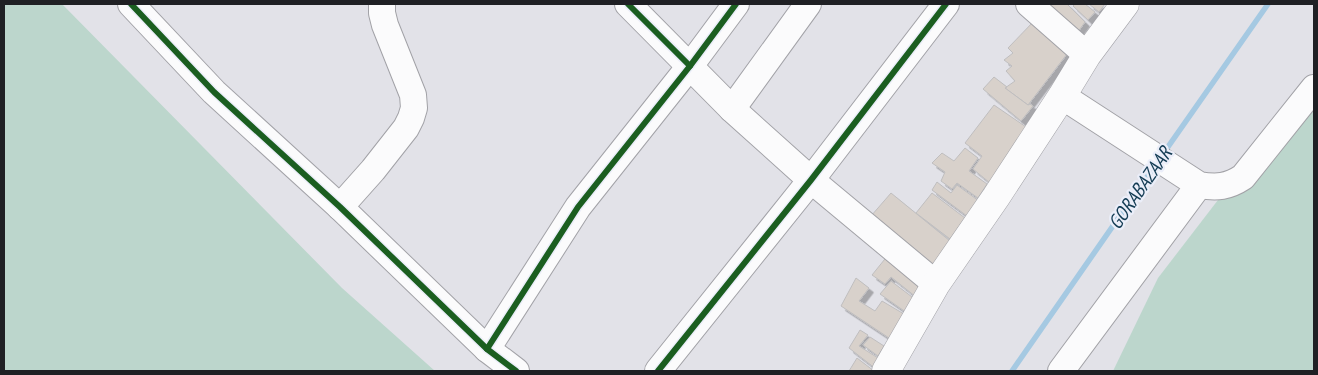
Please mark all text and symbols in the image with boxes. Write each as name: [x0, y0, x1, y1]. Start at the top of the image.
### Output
water label: GORABAZAAR: [1102, 140, 1179, 234]

